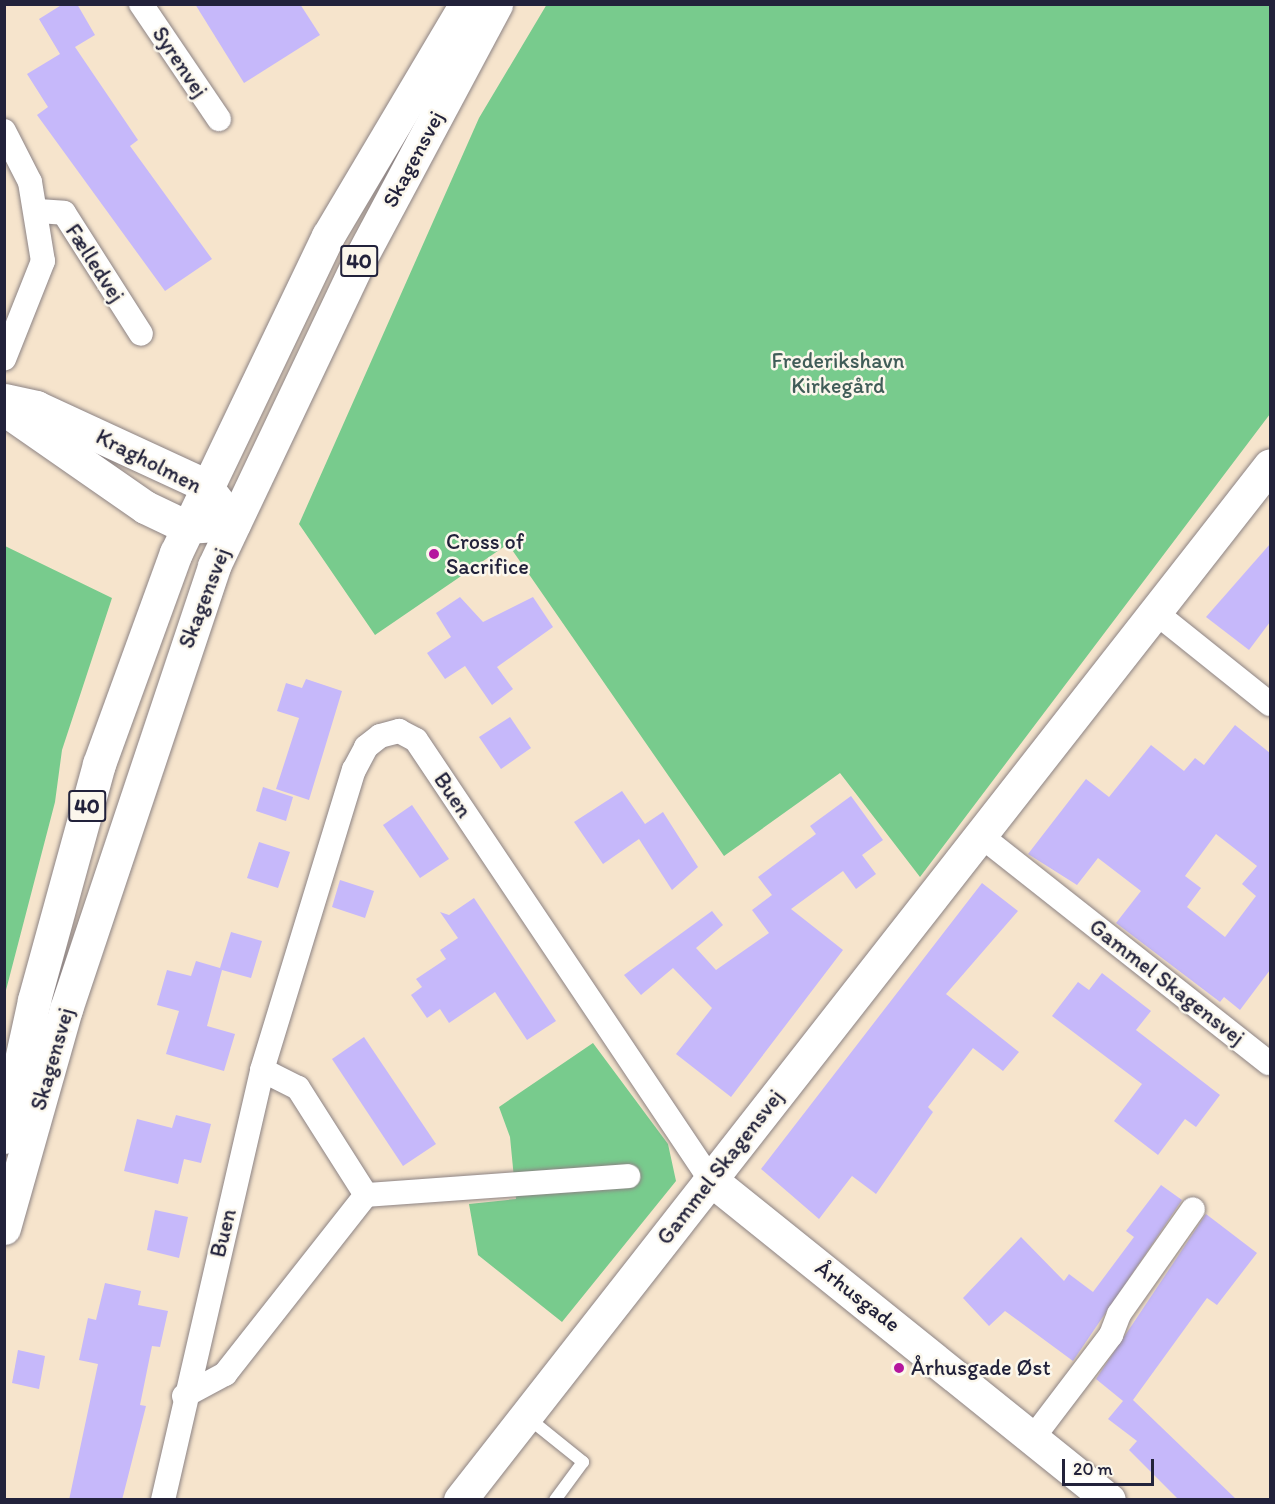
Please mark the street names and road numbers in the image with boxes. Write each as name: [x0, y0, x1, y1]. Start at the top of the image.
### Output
street label: Syrenvej: [147, 22, 213, 102]
street label: Skagensvej: [377, 106, 449, 212]
street label: Fælledvej: [60, 219, 130, 307]
road number: 40: [340, 243, 378, 279]
street label: Kragholmen: [92, 423, 206, 499]
street label: Skagensvej: [173, 544, 235, 652]
street label: Buen: [428, 767, 478, 823]
road number: 40: [68, 788, 106, 824]
street label: Gammel Skagensvej: [1084, 913, 1250, 1051]
street label: Skagensvej: [25, 1005, 79, 1113]
street label: Gammel Skagensvej: [651, 1084, 789, 1250]
street label: Buen: [204, 1206, 242, 1260]
street label: Århusgade: [810, 1255, 906, 1337]

